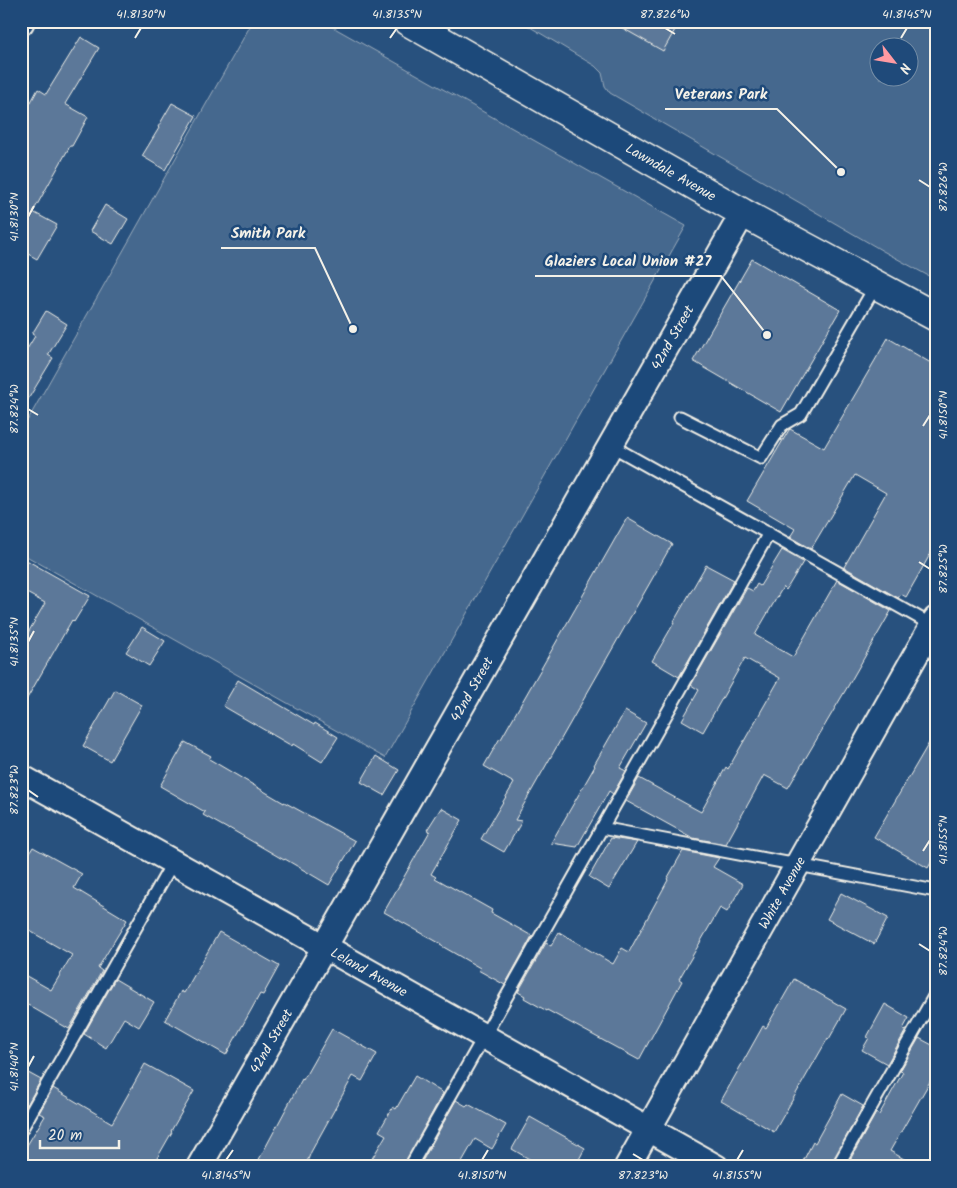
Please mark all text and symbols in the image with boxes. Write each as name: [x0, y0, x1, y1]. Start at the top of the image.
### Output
text: 41.8130°N: [116, 5, 166, 24]
text: 41.8135°N: [372, 5, 422, 24]
text: 87.826°W: [640, 5, 690, 24]
text: 41.8145°N: [882, 5, 932, 24]
north arrow: [870, 38, 920, 88]
text: N: [892, 59, 916, 78]
callout: Veterans Park: [665, 79, 777, 109]
text: Veterans Park: [675, 83, 768, 107]
street label: Lawndale Avenue: [621, 138, 721, 208]
text: 87.826°W: [934, 162, 953, 212]
text: 41.8130°N: [5, 192, 24, 242]
callout: Smith Park: [221, 218, 315, 248]
text: Smith Park: [231, 222, 306, 246]
callout: Glaziers Local Union #27: [535, 246, 721, 276]
text: Glaziers Local Union #27: [545, 250, 712, 274]
street label: 42nd Street: [646, 301, 700, 374]
text: 87.824°W: [5, 384, 24, 434]
text: 41.8150°N: [934, 391, 953, 439]
text: 87.825°W: [934, 544, 953, 594]
text: 41.8135°N: [5, 617, 24, 667]
street label: 42nd Street: [445, 653, 500, 726]
text: 87.823°W: [5, 765, 24, 815]
text: 41.8155°N: [934, 815, 953, 865]
street label: White Avenue: [753, 852, 812, 934]
text: 87.824°W: [934, 926, 953, 976]
street label: Leland Avenue: [326, 942, 412, 1004]
street label: 42nd Street: [244, 1005, 299, 1078]
text: 41.8140°N: [5, 1042, 24, 1092]
scale bar: [40, 1118, 119, 1150]
text: 20 m: [48, 1124, 82, 1148]
text: 41.8145°N: [201, 1166, 251, 1185]
text: 41.8150°N: [458, 1166, 506, 1185]
text: 87.823°W: [618, 1166, 668, 1185]
text: 41.8155°N: [712, 1166, 762, 1185]

